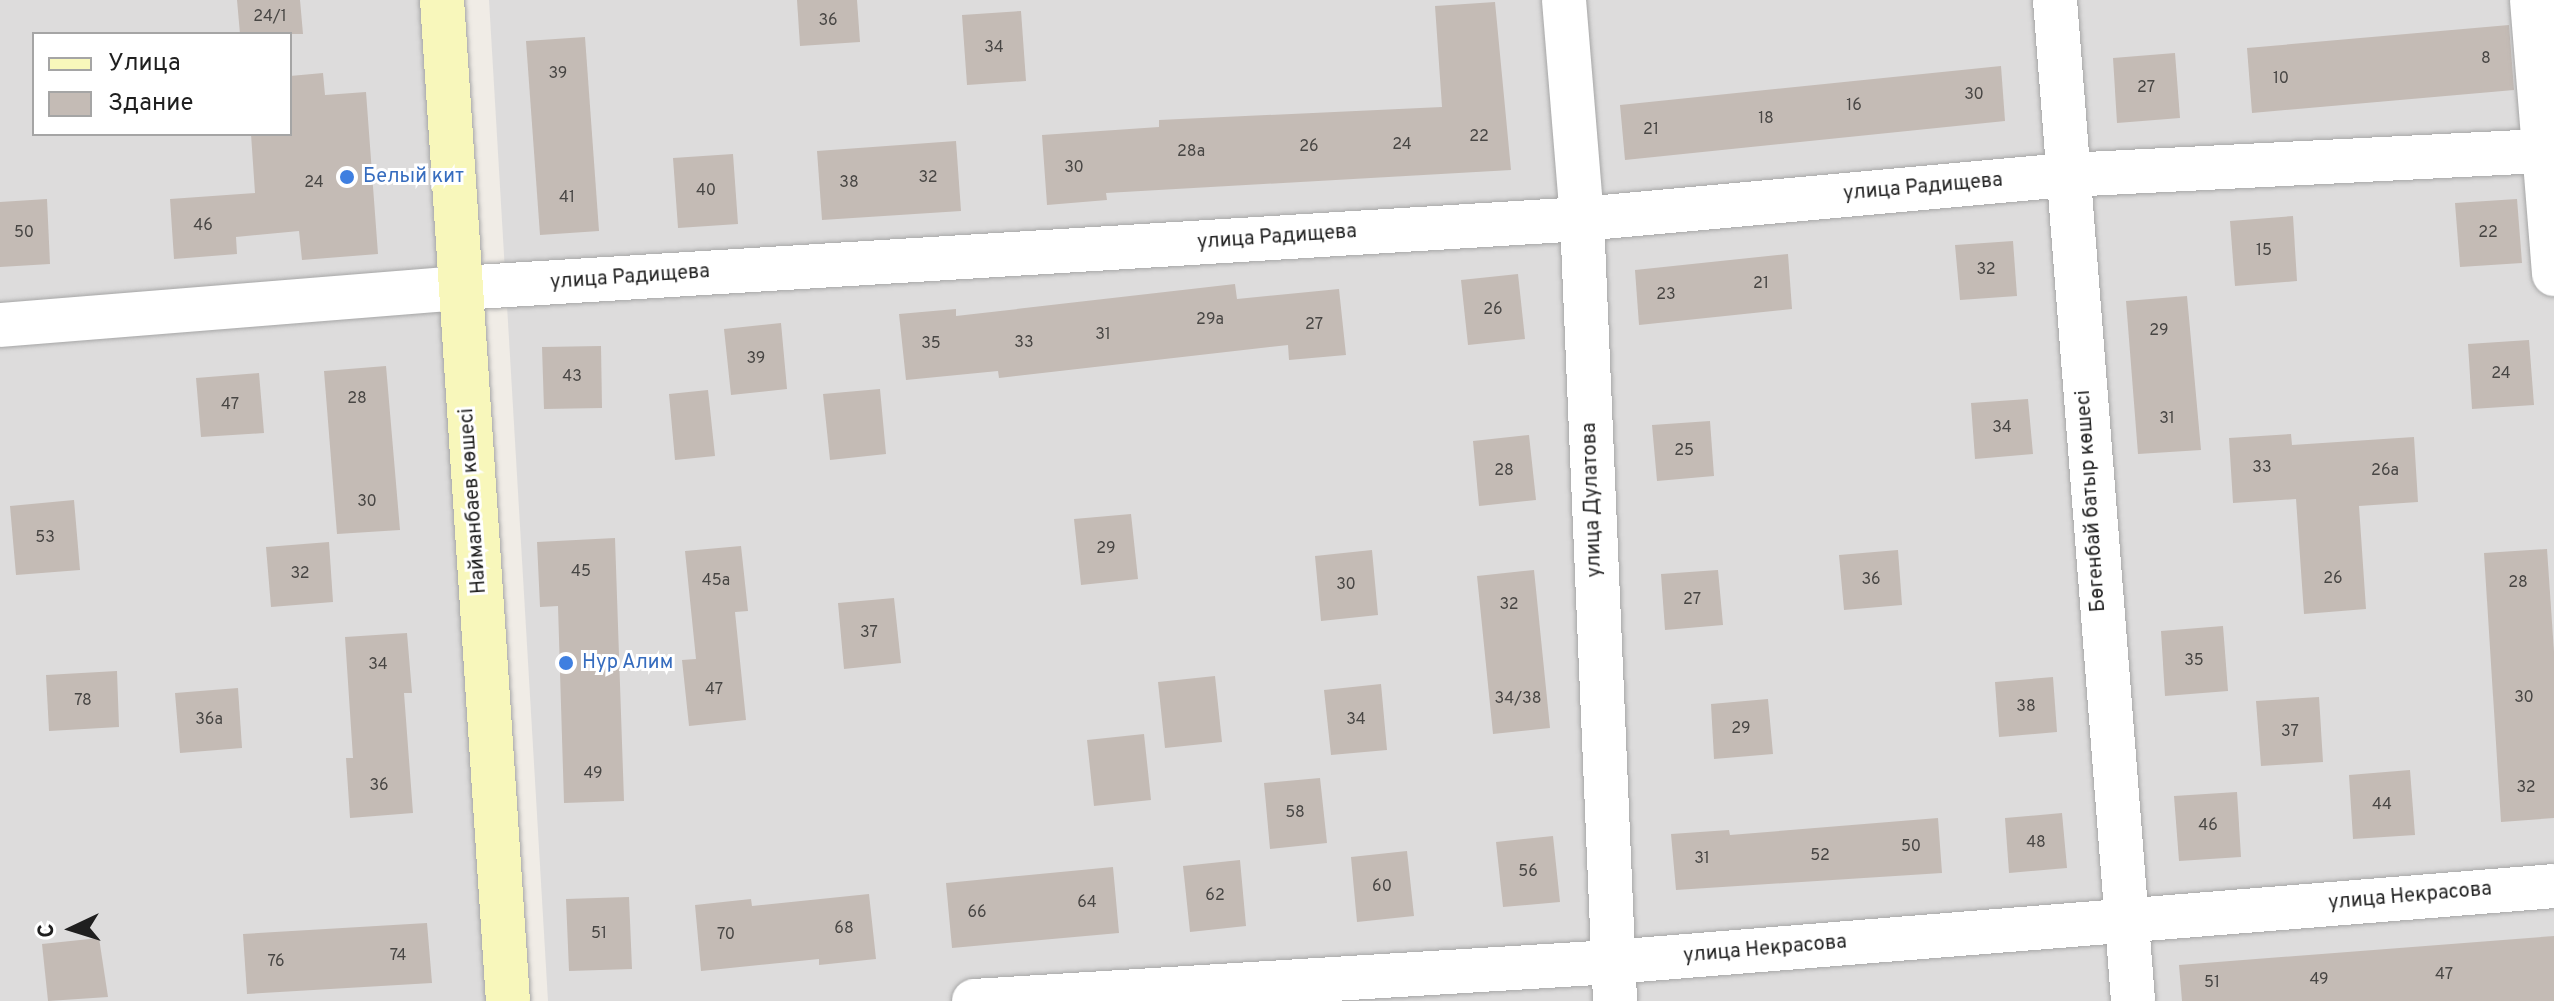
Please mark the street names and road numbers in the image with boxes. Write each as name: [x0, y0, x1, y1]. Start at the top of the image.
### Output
street label: улица Радищева: [1842, 169, 2004, 207]
street label: улица Радищева: [1196, 220, 1358, 256]
street label: улица Радищева: [549, 260, 711, 296]
street label: Бөгенбай батыр көшесі: [2072, 389, 2112, 613]
street label: Найманбаев көшесі: [456, 407, 492, 595]
street label: улица Дулатова: [1578, 422, 1608, 578]
street label: улица Некрасова: [2327, 878, 2493, 916]
street label: улица Некрасова: [1682, 931, 1848, 969]

